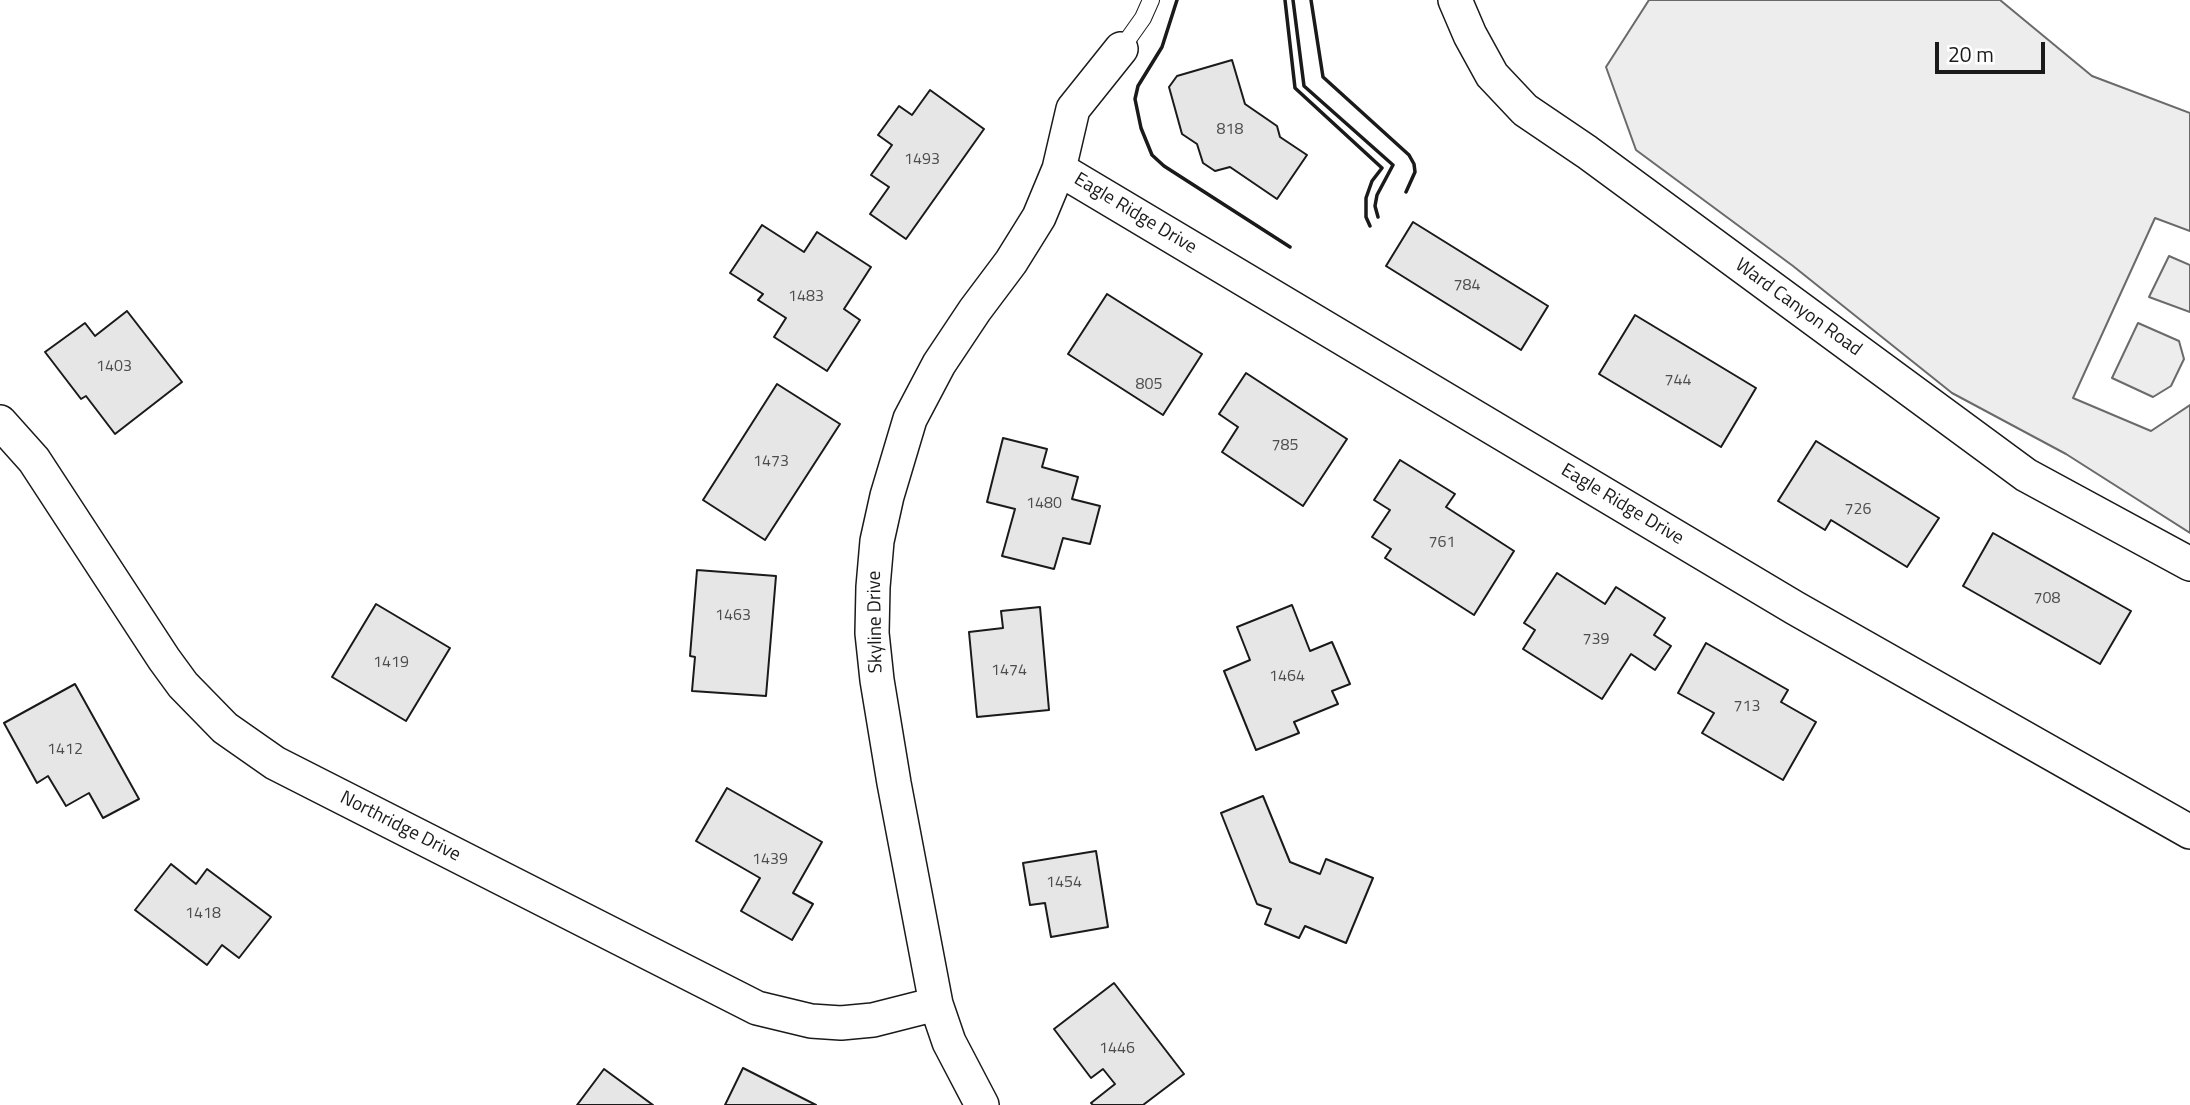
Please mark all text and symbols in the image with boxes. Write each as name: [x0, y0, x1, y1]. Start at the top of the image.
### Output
scale bar: [1938, 28, 2048, 72]
text: 20 m: [1948, 38, 1994, 70]
house number: 818: [1217, 120, 1243, 140]
house number: 1493: [904, 150, 940, 170]
street label: Eagle Ridge Drive: [1070, 168, 1200, 260]
street label: Ward Canyon Road: [1730, 254, 1866, 362]
house number: 784: [1454, 276, 1480, 296]
house number: 1483: [788, 287, 824, 307]
house number: 1403: [96, 357, 132, 377]
house number: 744: [1665, 371, 1691, 391]
house number: 805: [1136, 375, 1162, 395]
house number: 785: [1272, 436, 1298, 456]
house number: 1473: [753, 452, 789, 472]
street label: Eagle Ridge Drive: [1557, 459, 1687, 551]
house number: 1480: [1026, 494, 1062, 514]
house number: 726: [1845, 500, 1871, 520]
house number: 761: [1429, 533, 1455, 553]
street label: Skyline Drive: [864, 570, 888, 674]
house number: 708: [2034, 589, 2060, 609]
house number: 1463: [715, 606, 751, 626]
house number: 739: [1583, 630, 1609, 650]
house number: 1419: [373, 653, 409, 673]
house number: 1474: [991, 661, 1027, 681]
house number: 1464: [1269, 667, 1305, 687]
house number: 713: [1734, 697, 1760, 717]
house number: 1412: [47, 740, 83, 760]
street label: Northridge Drive: [336, 787, 464, 867]
house number: 1439: [752, 850, 788, 870]
house number: 1454: [1046, 873, 1082, 893]
house number: 1418: [185, 904, 221, 924]
house number: 1446: [1099, 1039, 1135, 1059]

